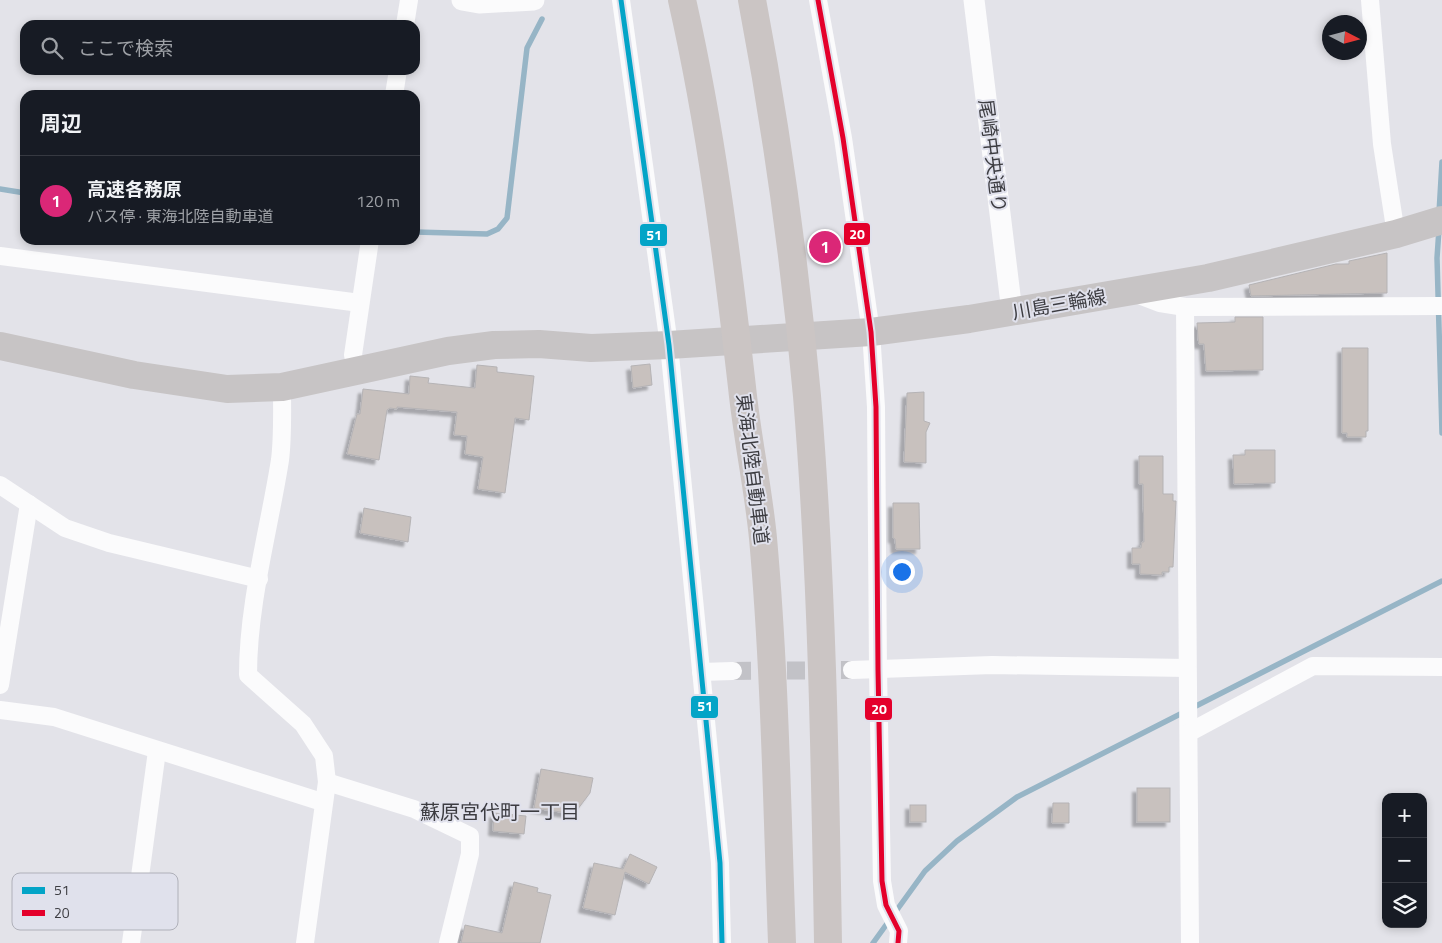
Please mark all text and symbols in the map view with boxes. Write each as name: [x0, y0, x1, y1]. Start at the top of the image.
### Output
north arrow: [1322, 15, 1367, 60]
search box: [20, 20, 420, 75]
text: ここで検索: [78, 33, 173, 62]
icon: search: [38, 34, 66, 62]
street label: 尾崎中央通り: [972, 98, 1015, 214]
text: 周辺: [40, 107, 82, 139]
text: 高速各務原: [87, 174, 182, 203]
text: 1: [52, 189, 60, 213]
text: 120 m: [356, 189, 400, 213]
text: バス停 · 東海北陸自動車道: [87, 204, 274, 228]
line badge: 20: [843, 222, 871, 246]
line badge: 51: [639, 223, 668, 247]
text: 20: [849, 223, 865, 244]
text: 51: [646, 224, 662, 245]
pin: 1: [809, 228, 841, 266]
street label: 川島三輪線: [1010, 281, 1108, 326]
street label: 東海北陸自動車道: [730, 392, 777, 546]
your location: [889, 559, 915, 585]
line badge: 51: [690, 695, 719, 719]
text: 51: [697, 695, 713, 716]
line badge: 20: [864, 697, 893, 721]
text: 20: [871, 698, 887, 719]
map controls: [1382, 793, 1427, 928]
button: +: [1382, 793, 1427, 838]
district label: 蘇原宮代町一丁目: [420, 796, 580, 827]
button: −: [1382, 838, 1427, 883]
legend: [12, 873, 178, 930]
text: 51: [54, 879, 70, 900]
button: layers: [1382, 883, 1427, 928]
text: 20: [54, 902, 70, 923]

